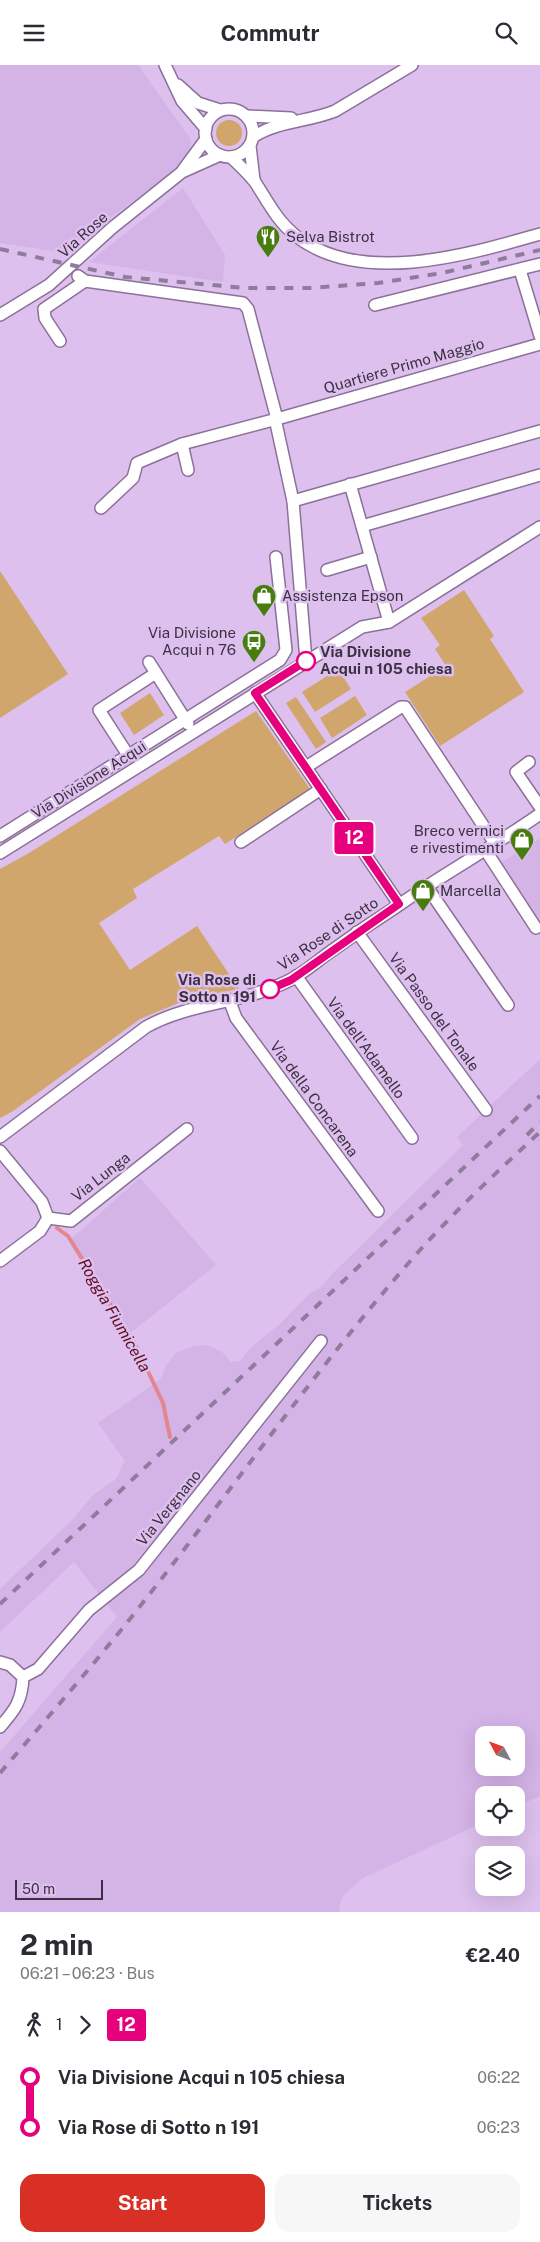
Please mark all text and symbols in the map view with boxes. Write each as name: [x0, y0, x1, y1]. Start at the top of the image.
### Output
icon: menu: [20, 19, 48, 47]
icon: search: [492, 19, 520, 47]
text: Commutr: [220, 20, 320, 46]
street label: Via Rose: [55, 208, 111, 261]
restaurant icon: Selva Bistrot: [255, 224, 281, 258]
place label: Selva Bistrot: [286, 228, 375, 245]
street label: Quartiere Primo Maggio: [322, 334, 486, 397]
shop icon: Assistenza Epson: [251, 583, 277, 617]
place label: Assistenza Epson: [282, 587, 403, 604]
place label: Via Divisione Acqui n 76: [148, 624, 236, 658]
bus stop icon: Via Divisione Acqui n 76: [241, 629, 267, 663]
place label: Via Divisione Acqui n 105 chiesa: [320, 643, 452, 677]
marker: Via Divisione Acqui n 105 chiesa: [296, 651, 316, 671]
street label: Via Divisione Acqui: [28, 737, 149, 822]
line badge: 12: [332, 822, 376, 854]
place label: Breco vernici e rivestimenti: [410, 822, 504, 856]
text: 12: [344, 827, 364, 848]
shop icon: Breco vernici e rivestimenti: [509, 827, 535, 861]
shop icon: Marcella: [410, 878, 436, 912]
place label: Marcella: [440, 882, 501, 899]
street label: Via Rose di Sotto: [274, 894, 381, 973]
street label: Via Passo del Tonale: [386, 949, 483, 1074]
place label: Via Rose di Sotto n 191: [178, 971, 256, 1005]
marker: Via Rose di Sotto n 191: [260, 979, 280, 999]
street label: Via dell'Adamello: [324, 994, 409, 1102]
street label: Via della Concarena: [267, 1038, 362, 1160]
street label: Via Lunga: [68, 1149, 133, 1205]
water label: Roggia Fiumicella: [74, 1255, 155, 1375]
street label: Via Vergnano: [133, 1466, 204, 1549]
north arrow: [475, 1726, 525, 1776]
map controls: [475, 1726, 525, 1896]
button: locate: [475, 1786, 525, 1836]
button: layers: [475, 1846, 525, 1896]
scale bar: [15, 1877, 102, 1900]
text: 50 m: [22, 1881, 55, 1897]
text: 2 min: [20, 1928, 93, 1961]
text: €2.40: [466, 1944, 520, 1966]
text: 06:21 – 06:23 · Bus: [20, 1964, 155, 1983]
icon: walk: [20, 2011, 48, 2039]
icon: forward: [71, 2011, 99, 2039]
text: 12: [117, 2014, 136, 2035]
text: 1: [56, 2015, 63, 2034]
text: Via Divisione Acqui n 105 chiesa: [58, 2066, 345, 2088]
text: 06:22: [477, 2068, 520, 2087]
text: Via Rose di Sotto n 191: [58, 2116, 259, 2138]
text: 06:23: [477, 2118, 520, 2137]
button: Start: [20, 2174, 265, 2232]
button: Tickets: [275, 2174, 520, 2232]

